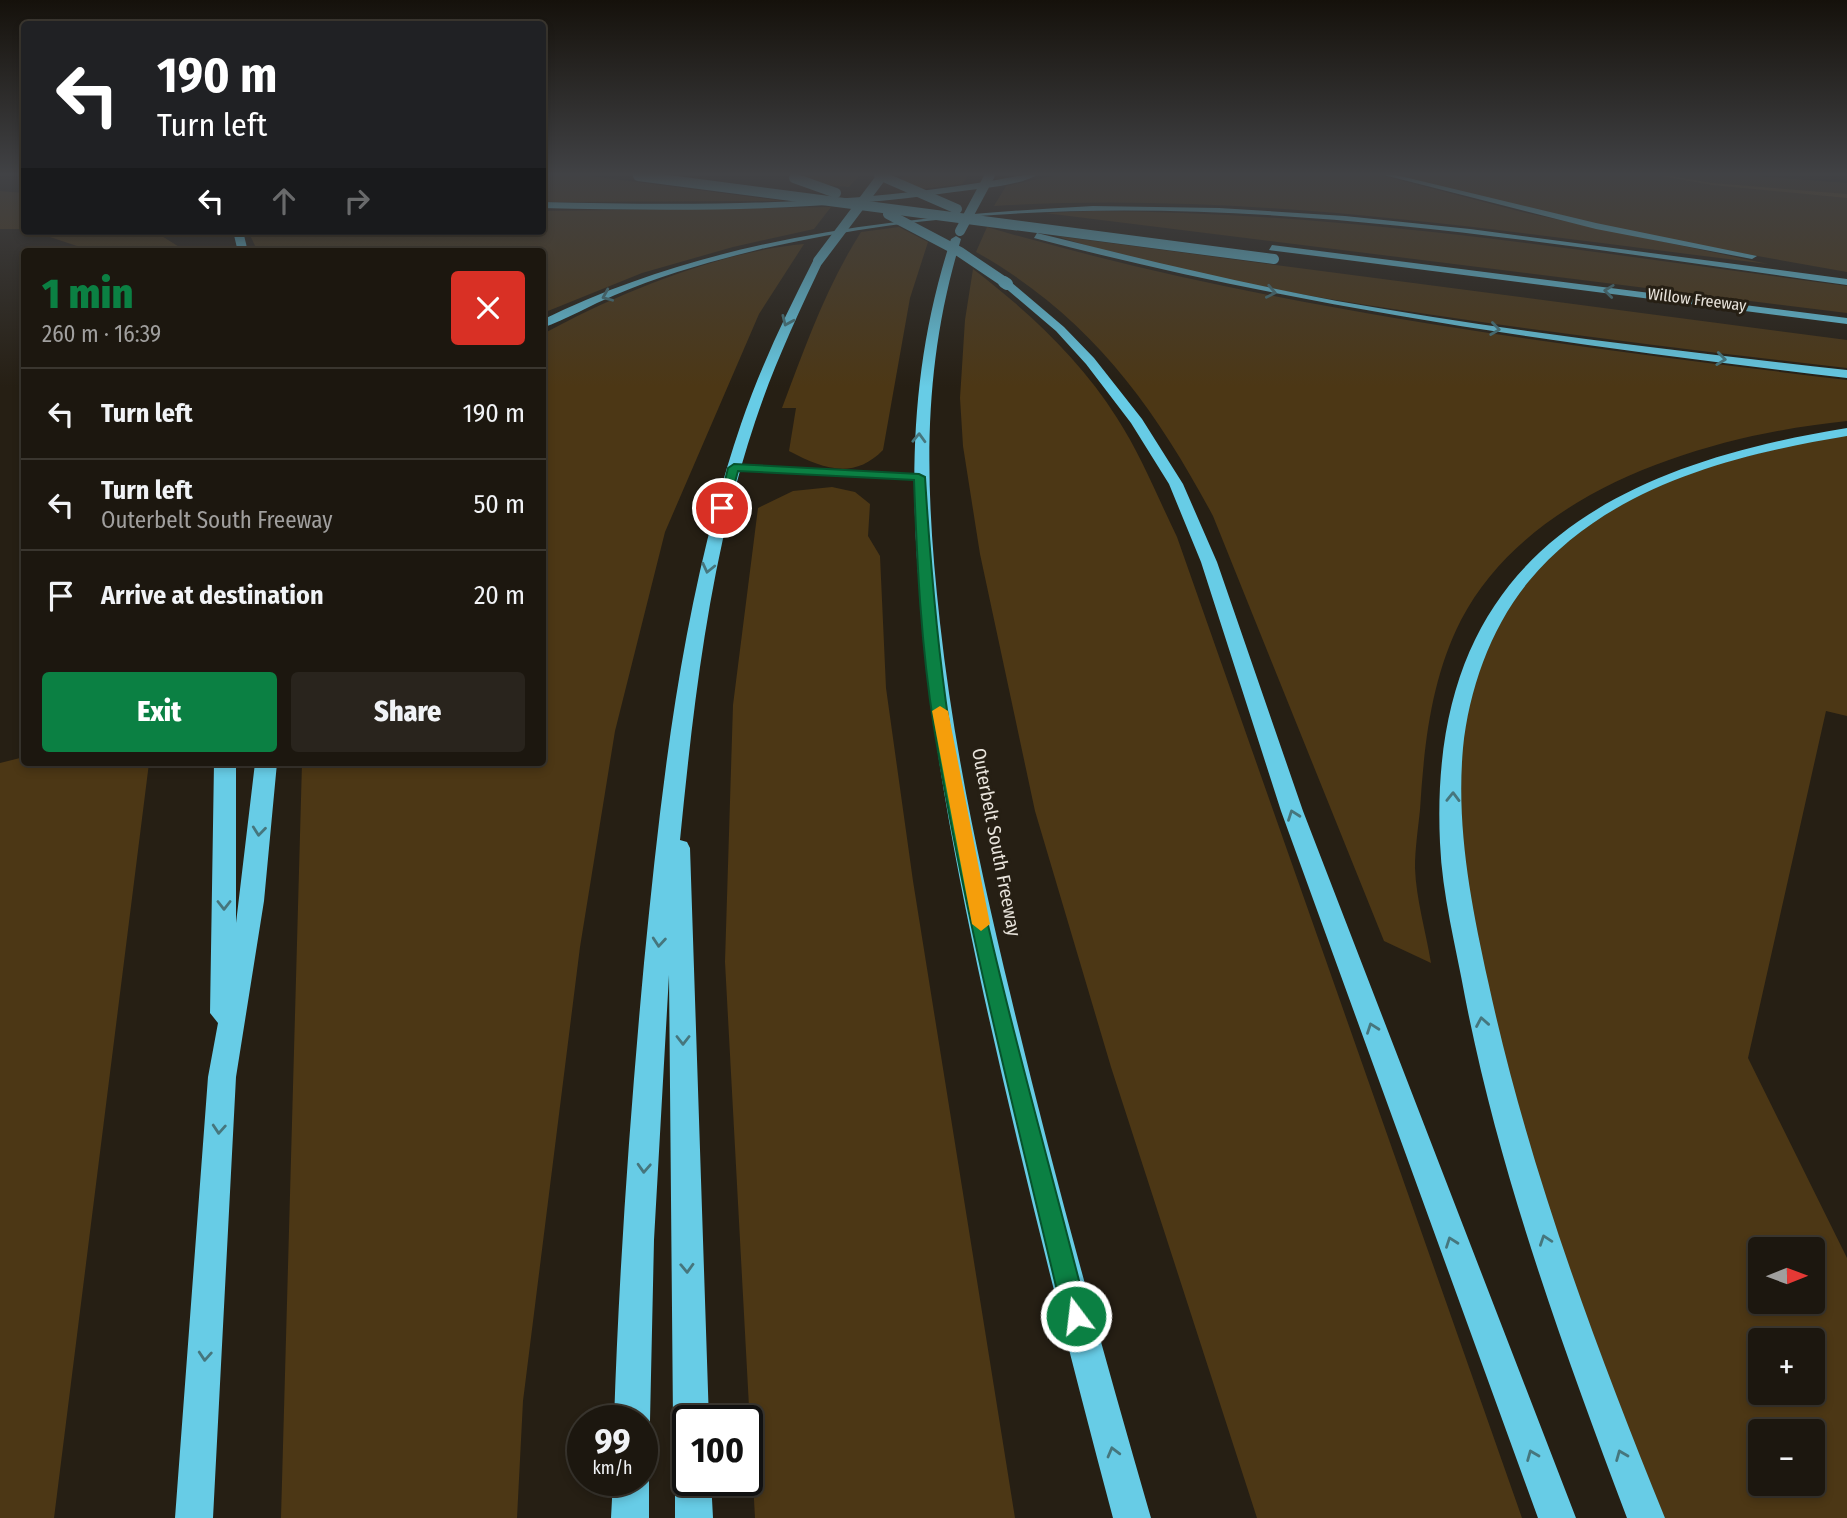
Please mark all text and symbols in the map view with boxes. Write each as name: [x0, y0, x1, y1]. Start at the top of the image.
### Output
text: 190 m: [157, 46, 277, 105]
icon: left: [42, 49, 133, 140]
text: Turn left: [157, 106, 267, 144]
icon: left: [192, 182, 230, 220]
icon: ahead: [265, 182, 303, 220]
icon: right: [338, 182, 376, 220]
text: 1 min: [42, 269, 133, 319]
button: close: [451, 271, 525, 345]
one-way arrow: [1265, 283, 1277, 298]
one-way arrow: [1603, 284, 1615, 299]
street label: Willow Freeway: [1646, 284, 1748, 315]
one-way arrow: [602, 287, 614, 301]
one-way arrow: [781, 314, 795, 327]
text: 260 m · 16:39: [42, 320, 161, 348]
one-way arrow: [1489, 321, 1501, 336]
one-way arrow: [1715, 351, 1726, 366]
icon: left: [42, 395, 80, 433]
text: Turn left: [101, 398, 193, 429]
text: 190 m: [463, 398, 525, 429]
one-way arrow: [911, 432, 927, 442]
text: Turn left: [101, 475, 193, 506]
pin: [692, 478, 752, 538]
icon: left: [42, 486, 80, 524]
text: 50 m: [473, 489, 525, 520]
icon: arrive: [703, 489, 741, 527]
text: Outerbelt South Freeway: [101, 506, 333, 534]
one-way arrow: [702, 562, 716, 574]
icon: arrive: [42, 577, 80, 615]
text: Arrive at destination: [101, 580, 324, 611]
text: 20 m: [474, 580, 525, 611]
button: Exit: [42, 672, 277, 752]
button: Share: [291, 672, 525, 752]
street label: Outerbelt South Freeway: [967, 746, 1026, 939]
one-way arrow: [1445, 791, 1461, 802]
one-way arrow: [1287, 810, 1301, 822]
one-way arrow: [252, 826, 267, 837]
one-way arrow: [216, 899, 231, 910]
one-way arrow: [652, 936, 667, 947]
one-way arrow: [1475, 1016, 1490, 1028]
one-way arrow: [1366, 1023, 1380, 1035]
one-way arrow: [675, 1035, 691, 1046]
one-way arrow: [212, 1124, 227, 1135]
one-way arrow: [637, 1163, 652, 1174]
one-way arrow: [1539, 1234, 1553, 1247]
one-way arrow: [1445, 1236, 1459, 1248]
north arrow: [1748, 1237, 1825, 1314]
map controls: [1748, 1237, 1825, 1496]
one-way arrow: [679, 1263, 695, 1273]
position arrow: [1039, 1279, 1113, 1353]
button: +: [1748, 1328, 1825, 1405]
one-way arrow: [198, 1351, 213, 1362]
speed limit sign: 100: [672, 1405, 763, 1496]
button: −: [1748, 1419, 1825, 1496]
text: 99: [594, 1420, 631, 1462]
one-way arrow: [1107, 1446, 1122, 1458]
one-way arrow: [1526, 1449, 1540, 1461]
one-way arrow: [1616, 1449, 1630, 1461]
text: km/h: [592, 1457, 633, 1479]

